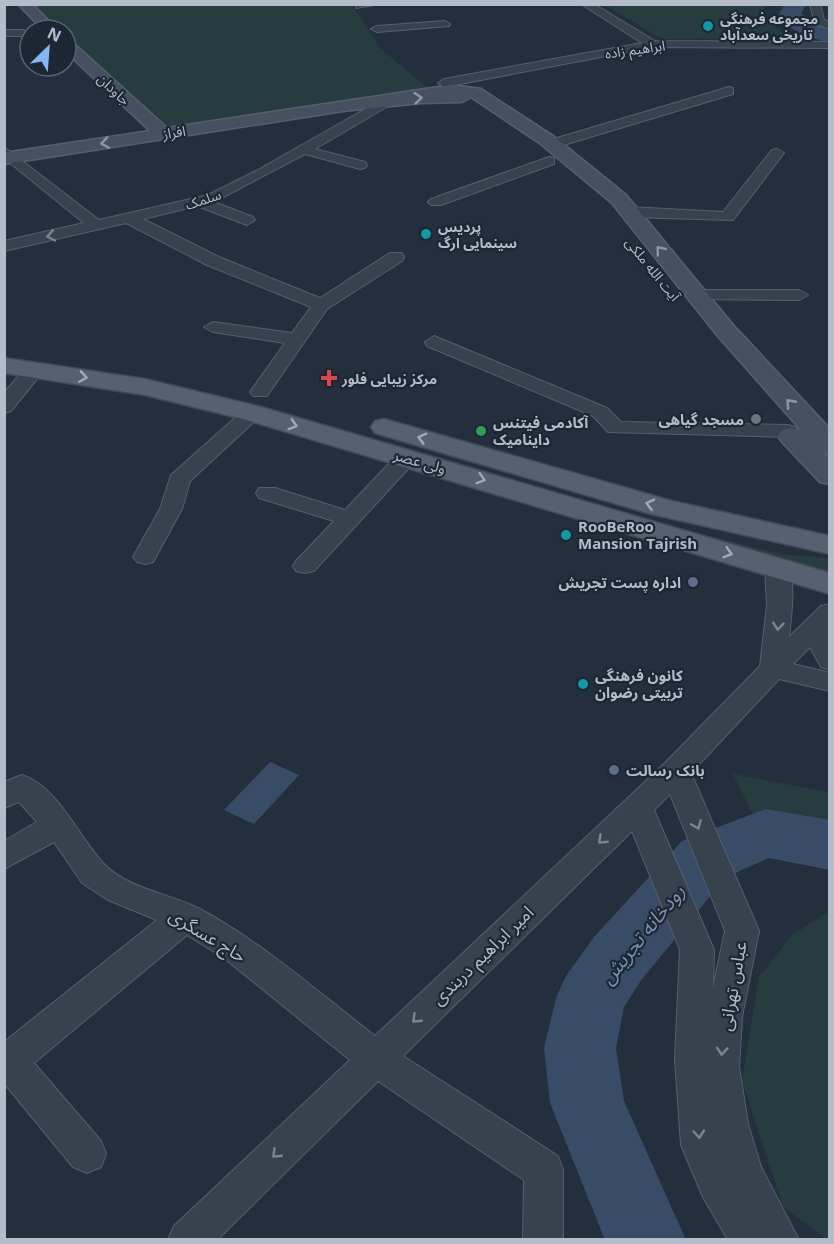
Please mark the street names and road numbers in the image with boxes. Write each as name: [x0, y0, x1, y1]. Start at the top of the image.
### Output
street label: ابراهیم زاده: [604, 35, 667, 65]
street label: جاودان: [94, 69, 134, 109]
street label: افراز: [160, 121, 187, 143]
street label: سلمک: [183, 184, 224, 214]
street label: آیت الله ملکی: [621, 233, 685, 306]
street label: ولی عصر: [391, 444, 448, 478]
street label: امیر ابراهیم دربندی: [426, 900, 540, 1011]
street label: حاج عسگری: [164, 902, 251, 969]
street label: عباس تهرانی: [712, 939, 752, 1033]

